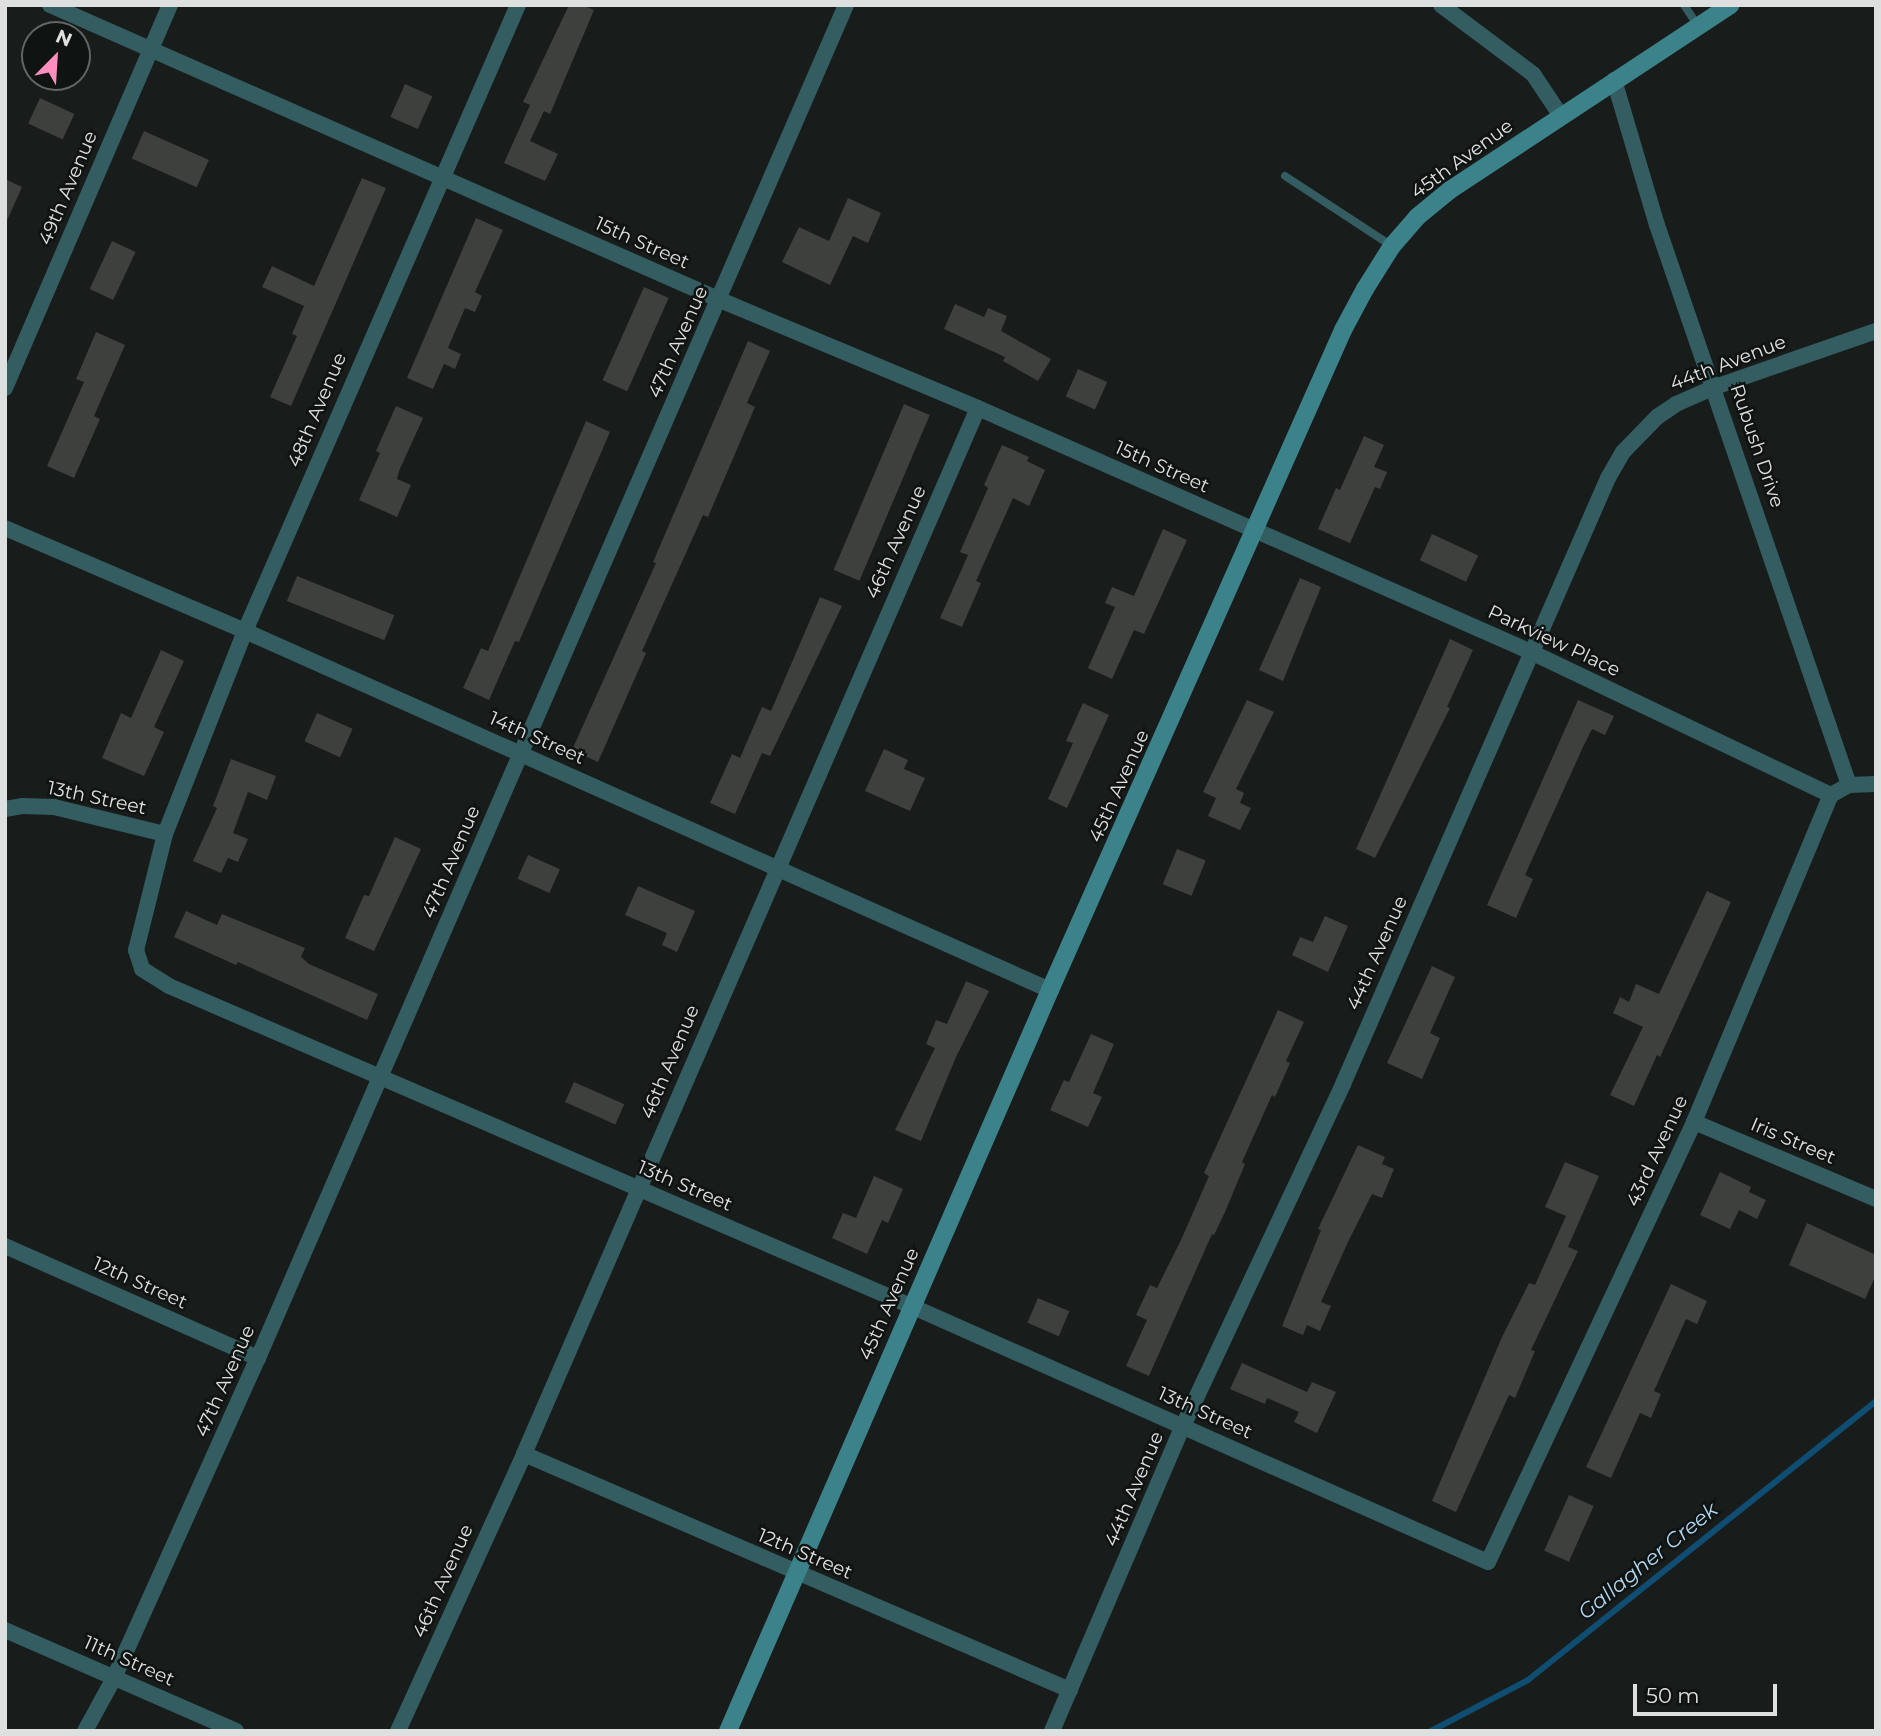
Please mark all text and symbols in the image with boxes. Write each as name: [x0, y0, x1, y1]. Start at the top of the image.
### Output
north arrow: [21, 21, 91, 91]
text: N: [52, 25, 76, 52]
street label: 45th Avenue: [1407, 114, 1517, 204]
street label: 49th Avenue: [34, 128, 102, 248]
street label: 15th Street: [591, 212, 693, 274]
street label: 47th Avenue: [643, 283, 713, 401]
street label: 44th Avenue: [1667, 330, 1789, 396]
street label: 48th Avenue: [283, 349, 351, 471]
street label: Rubush Drive: [1725, 381, 1789, 511]
street label: 15th Street: [1111, 436, 1213, 498]
street label: 46th Avenue: [861, 482, 931, 602]
street label: Parkview Place: [1484, 600, 1624, 682]
street label: 14th Street: [486, 707, 588, 769]
street label: 45th Avenue: [1084, 726, 1154, 846]
street label: 13th Street: [45, 776, 149, 820]
street label: 47th Avenue: [417, 802, 485, 922]
street label: 44th Avenue: [1342, 892, 1412, 1014]
street label: 46th Avenue: [636, 1002, 704, 1122]
street label: 43rd Avenue: [1621, 1092, 1693, 1210]
street label: Iris Street: [1747, 1113, 1839, 1169]
street label: 13th Street: [634, 1156, 736, 1216]
street label: 45th Avenue: [854, 1244, 924, 1364]
street label: 12th Street: [89, 1252, 191, 1314]
street label: 47th Avenue: [190, 1322, 260, 1440]
street label: 13th Street: [1154, 1382, 1256, 1444]
street label: 44th Avenue: [1100, 1428, 1168, 1550]
water label: Gallagher Creek: [1573, 1497, 1723, 1625]
street label: 46th Avenue: [408, 1521, 478, 1641]
street label: 12th Street: [754, 1524, 856, 1584]
street label: 11th Street: [80, 1631, 178, 1691]
scale bar: [1636, 1670, 1780, 1714]
text: 50 m: [1646, 1683, 1700, 1708]

